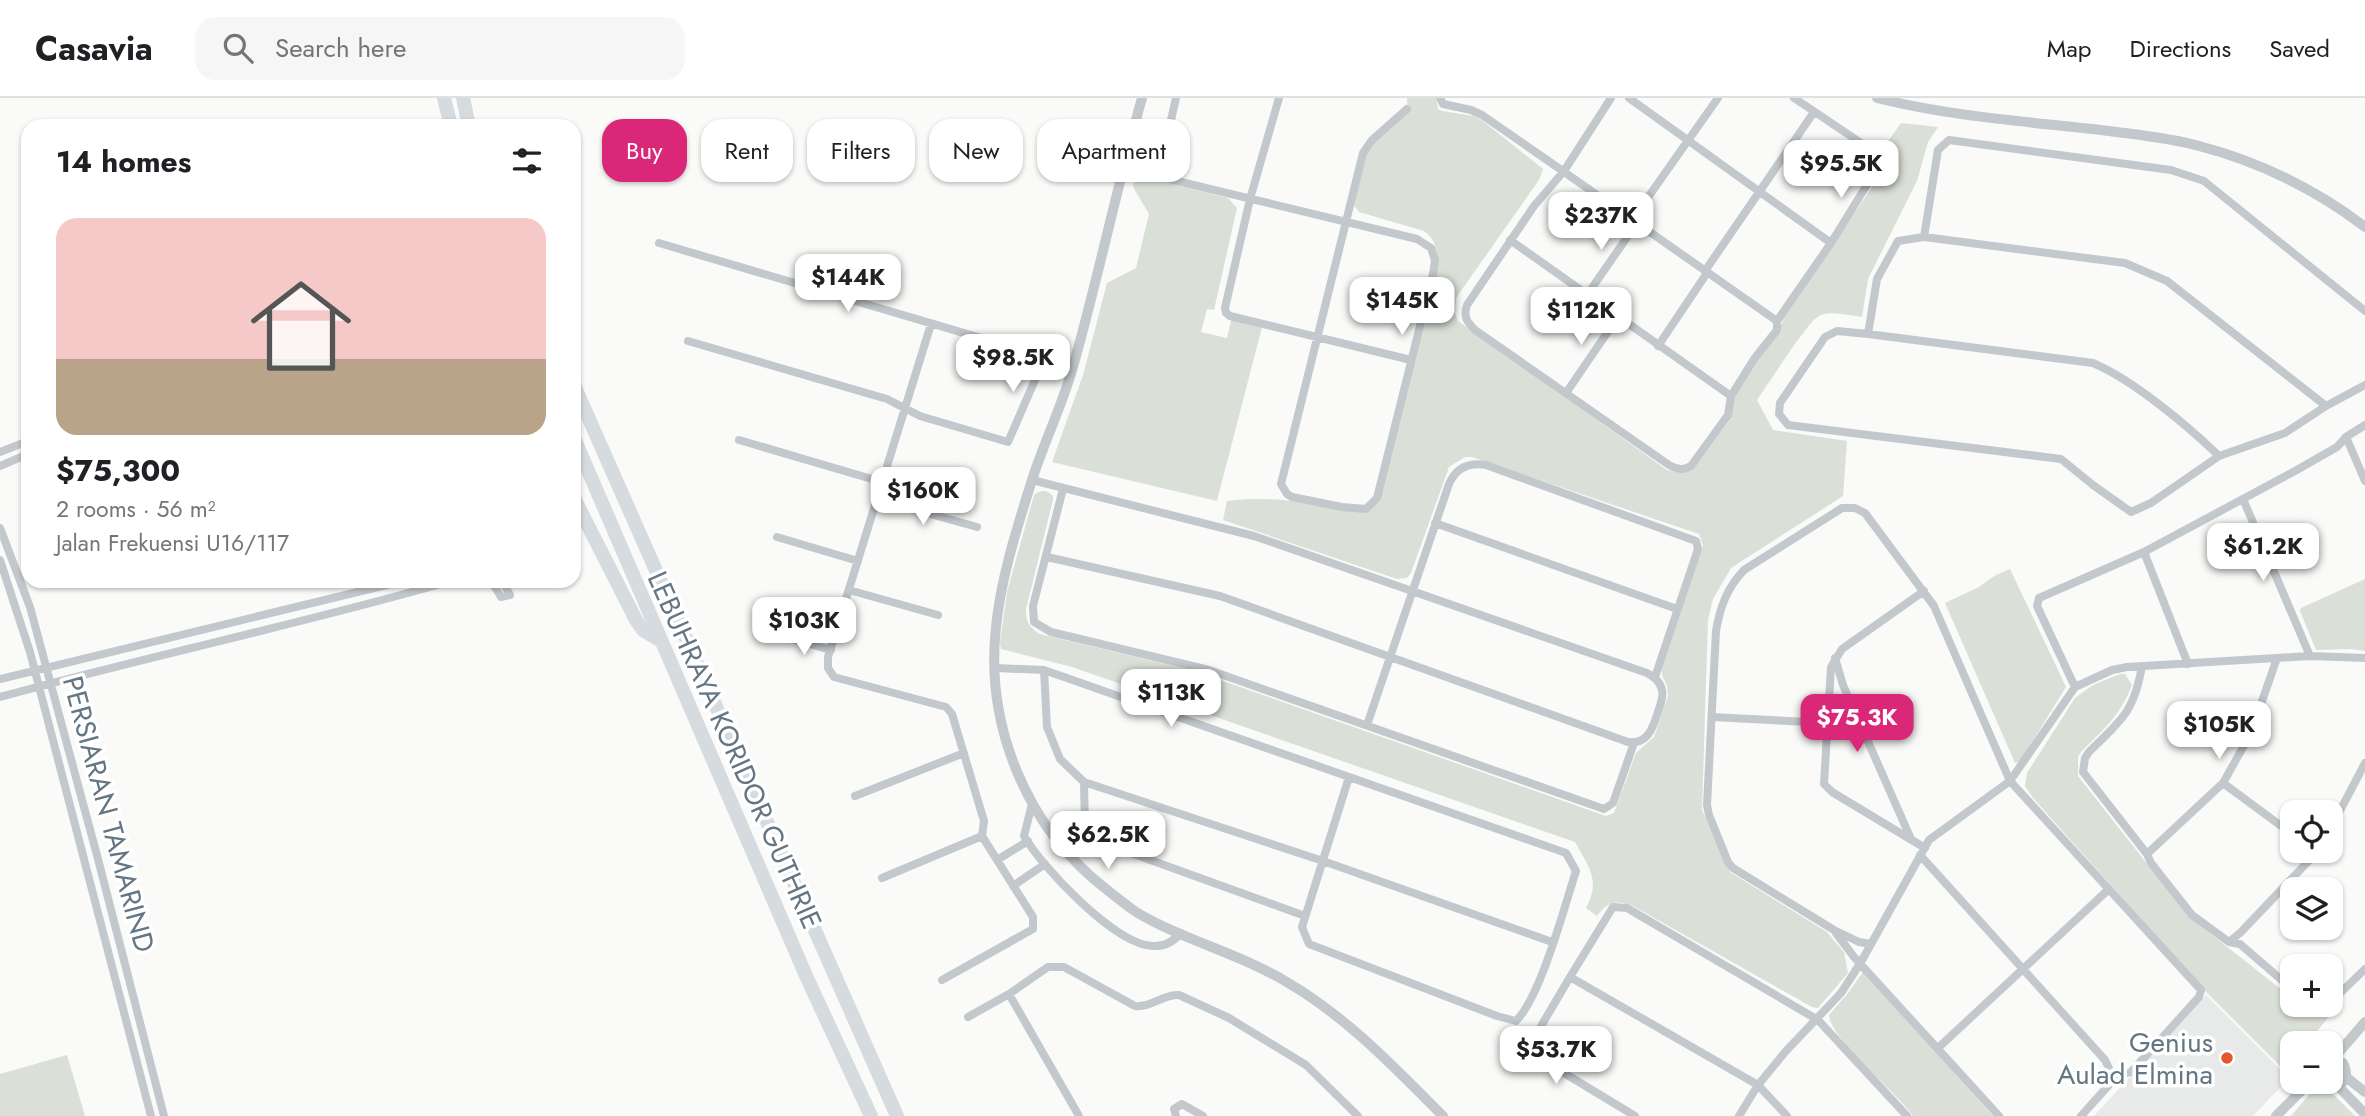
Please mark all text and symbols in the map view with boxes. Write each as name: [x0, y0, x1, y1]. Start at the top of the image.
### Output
search box: [195, 17, 685, 80]
text: Casavia: [35, 25, 153, 72]
icon: search: [219, 29, 257, 67]
text: Search here: [275, 29, 406, 67]
text: Map: [2047, 31, 2092, 66]
text: Directions: [2130, 31, 2231, 66]
text: Saved: [2269, 31, 2330, 66]
chip: Buy: [602, 119, 687, 182]
chip: Rent: [701, 119, 793, 182]
chip: Filters: [807, 119, 915, 182]
chip: New: [929, 119, 1023, 182]
chip: Apartment: [1037, 119, 1190, 182]
text: 14 homes: [56, 140, 191, 183]
pin: $95.5K: [1784, 140, 1898, 200]
icon: filters: [508, 142, 546, 180]
text: $95.5K: [1800, 146, 1882, 180]
pin: $237K: [1552, 192, 1650, 252]
text: $237K: [1564, 198, 1638, 232]
pin: $144K: [799, 254, 897, 314]
text: $144K: [811, 260, 885, 294]
icon: home: [238, 263, 364, 389]
pin: $145K: [1353, 278, 1451, 337]
text: $145K: [1366, 283, 1438, 317]
pin: $112K: [1532, 288, 1630, 347]
text: $112K: [1547, 293, 1615, 327]
pin: $98.5K: [956, 334, 1070, 394]
text: $98.5K: [972, 340, 1054, 374]
text: $75,300: [56, 449, 180, 492]
pin: $160K: [874, 468, 972, 527]
text: $160K: [887, 473, 959, 507]
text: 2 rooms · 56 m²: [56, 492, 216, 526]
pin: $61.2K: [2206, 524, 2320, 583]
text: Jalan Frekuensi U16/117: [56, 526, 289, 560]
text: $61.2K: [2223, 529, 2303, 563]
street label: LEBUHRAYA KORIDOR GUTHRIE: [637, 565, 832, 936]
pin: $103K: [755, 598, 853, 657]
text: $103K: [768, 603, 840, 637]
pin: $113K: [1122, 670, 1220, 729]
street label: PERSIARAN TAMARIND: [52, 671, 165, 957]
text: $113K: [1137, 675, 1205, 709]
pin: $75.3K: [1800, 694, 1914, 754]
text: $75.3K: [1817, 700, 1897, 734]
pin: $105K: [2170, 702, 2268, 761]
text: $105K: [2183, 707, 2255, 741]
map controls: [2280, 800, 2343, 1094]
button: locate: [2280, 800, 2343, 863]
pin: $62.5K: [1051, 812, 1165, 871]
text: $62.5K: [1066, 817, 1150, 851]
button: layers: [2280, 877, 2343, 940]
button: +: [2280, 954, 2343, 1017]
place label: Genius Aulad Elmina: [2057, 1022, 2213, 1095]
pin: $53.7K: [1499, 1026, 1613, 1086]
button: −: [2280, 1031, 2343, 1094]
text: $53.7K: [1516, 1032, 1596, 1066]
marker: Genius Aulad Elmina: [2219, 1050, 2235, 1066]

